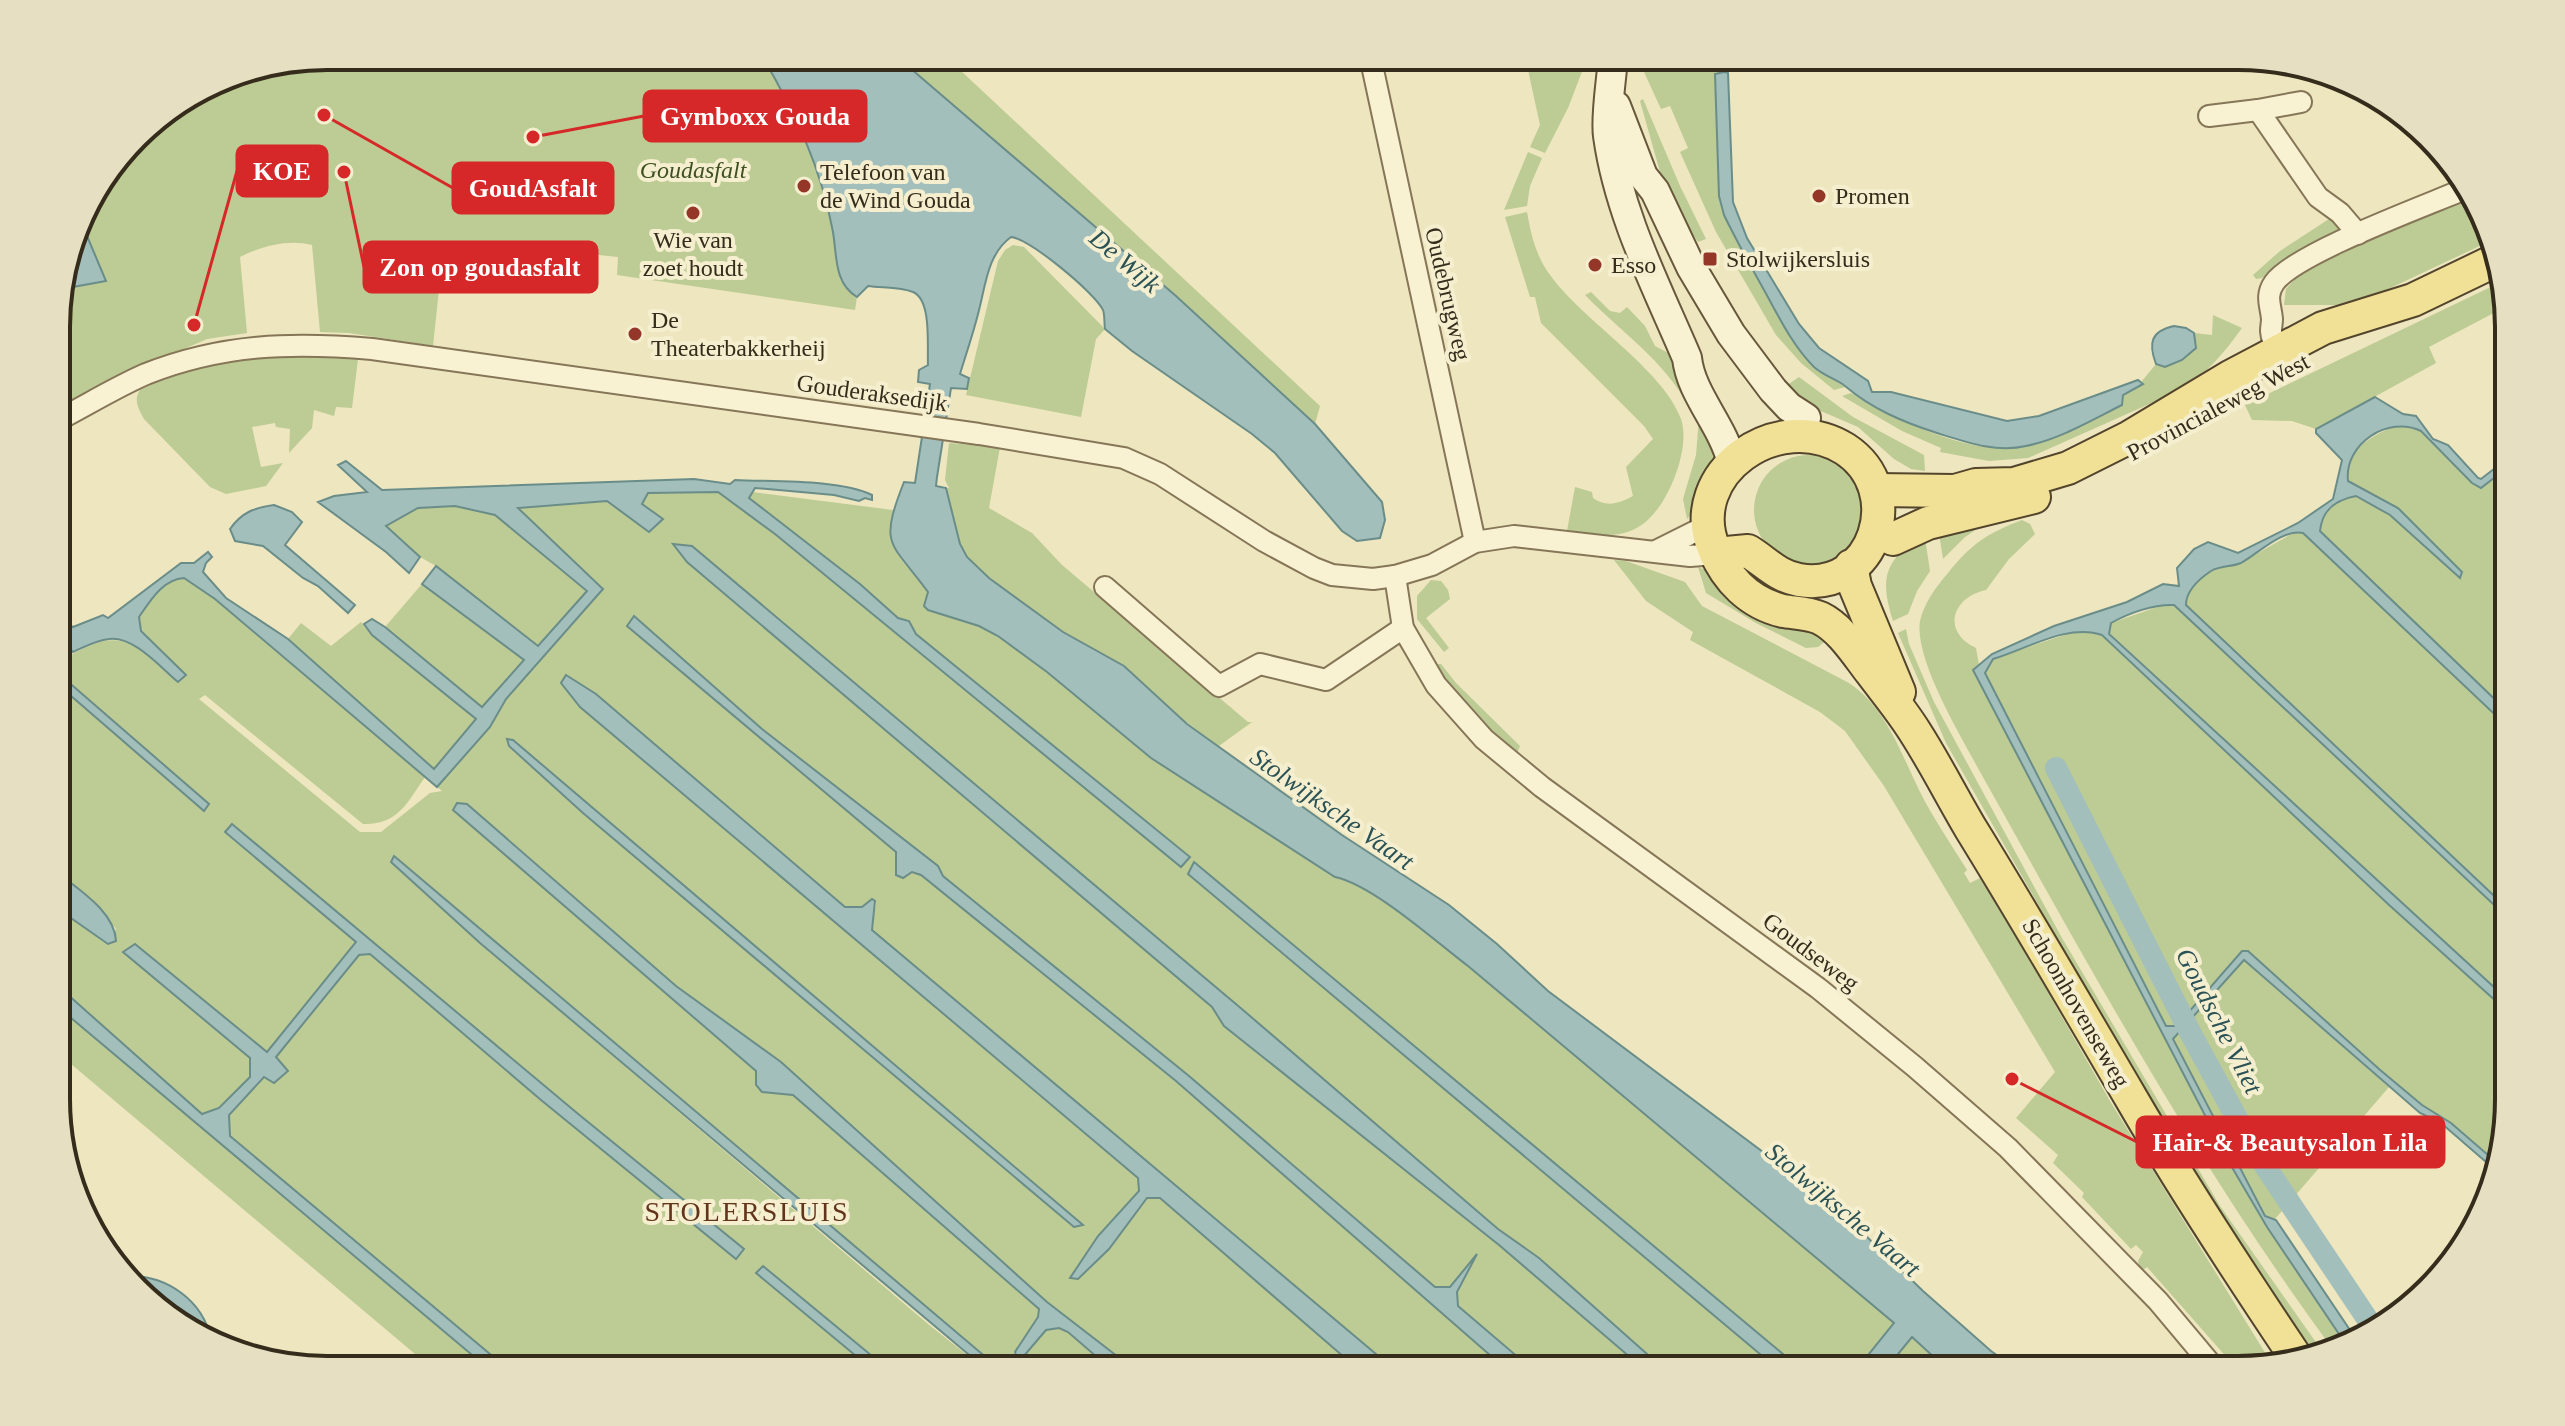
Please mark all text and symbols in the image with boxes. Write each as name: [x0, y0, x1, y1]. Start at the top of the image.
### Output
callout: Gymboxx Gouda: [644, 91, 866, 141]
text: Gymboxx Gouda: [660, 102, 850, 131]
callout: KOE: [237, 146, 327, 196]
text: KOE: [253, 157, 311, 186]
park label: Goudasfalt: [640, 157, 748, 183]
place label: Telefoon van de Wind Gouda: [820, 159, 971, 213]
callout: GoudAsfalt: [453, 163, 613, 213]
text: GoudAsfalt: [469, 174, 598, 203]
marker: Telefoon van de Wind Gouda: [795, 177, 813, 195]
place label: Promen: [1835, 183, 1910, 209]
marker: Promen: [1810, 187, 1828, 205]
marker: Wie van zoet houdt: [684, 204, 702, 222]
water label: De Wijk: [1083, 223, 1166, 299]
street label: Oudebrugweg: [1420, 225, 1476, 363]
place label: Wie van zoet houdt: [643, 227, 744, 281]
callout: Zon op goudasfalt: [364, 242, 597, 292]
place label: Stolwijkersluis: [1726, 246, 1870, 272]
marker: Stolwijkersluis: [1701, 250, 1719, 268]
place label: Esso: [1611, 252, 1656, 278]
text: Zon op goudasfalt: [380, 253, 581, 282]
marker: Esso: [1586, 256, 1604, 274]
place label: De Theaterbakkerheij: [651, 307, 826, 361]
marker: De Theaterbakkerheij: [626, 325, 644, 343]
street label: Provincialeweg West: [2123, 348, 2314, 466]
street label: Gouderaksedijk: [795, 370, 949, 416]
water label: Stolwijksche Vaart: [1245, 742, 1420, 877]
street label: Goudseweg: [1758, 908, 1864, 996]
street label: Schoonhovenseweg: [2017, 914, 2135, 1092]
water label: Goudsche Vliet: [2170, 943, 2268, 1099]
callout: Hair-& Beautysalon Lila: [2137, 1117, 2444, 1167]
text: Hair-& Beautysalon Lila: [2153, 1128, 2427, 1157]
water label: Stolwijksche Vaart: [1760, 1137, 1927, 1284]
district label: STOLERSLUIS: [644, 1196, 850, 1227]

